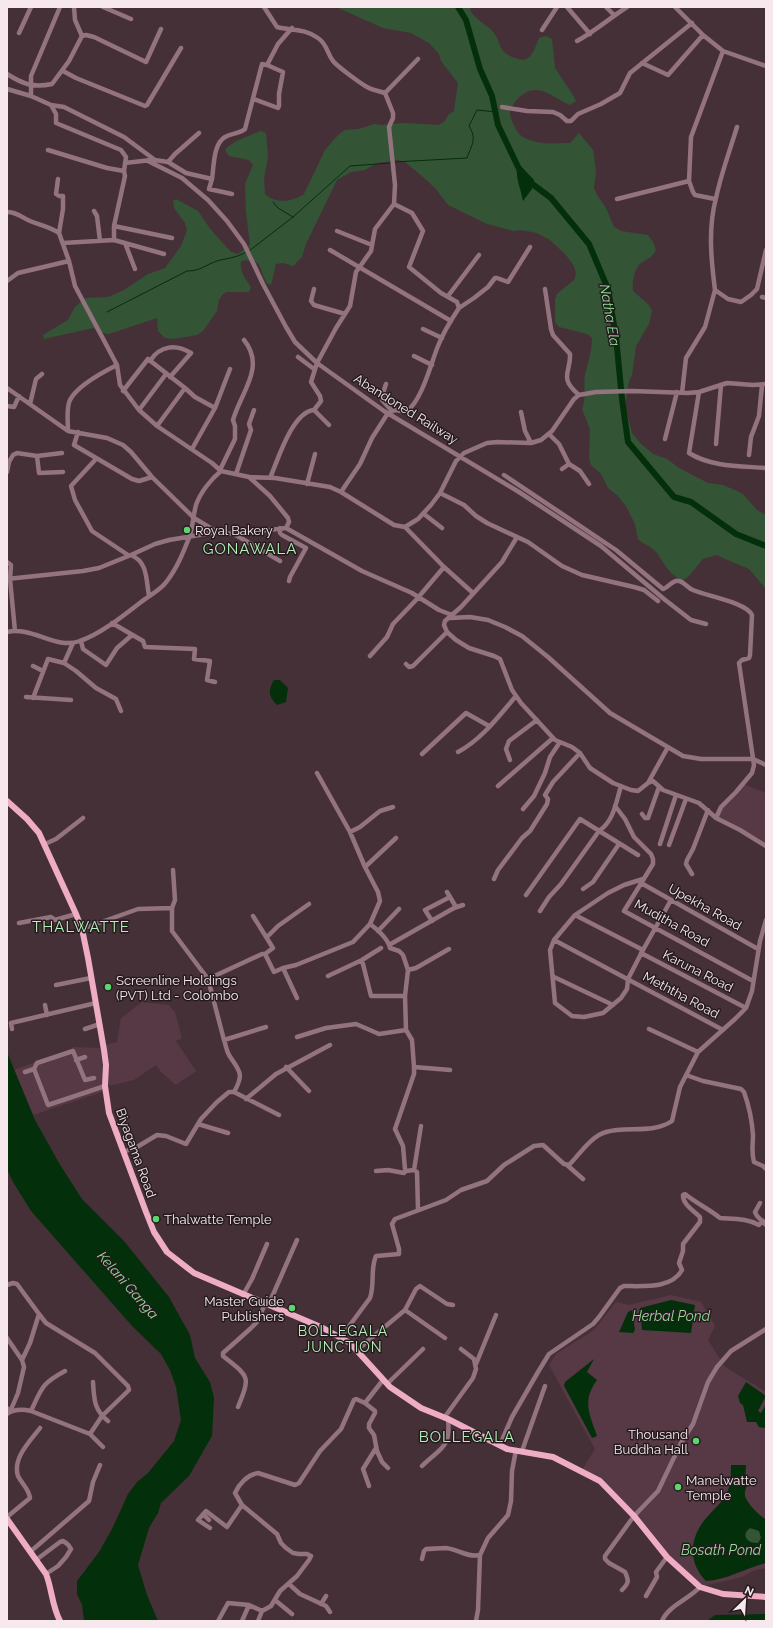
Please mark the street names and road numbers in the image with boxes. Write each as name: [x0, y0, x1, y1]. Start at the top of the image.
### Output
street label: Abandoned Railway: [351, 371, 461, 447]
street label: Upekha Road: [666, 881, 744, 933]
street label: Muditha Road: [632, 896, 712, 950]
street label: Karuna Road: [660, 947, 736, 995]
street label: Meththa Road: [640, 969, 722, 1021]
street label: Biyagama Road: [113, 1106, 159, 1200]

